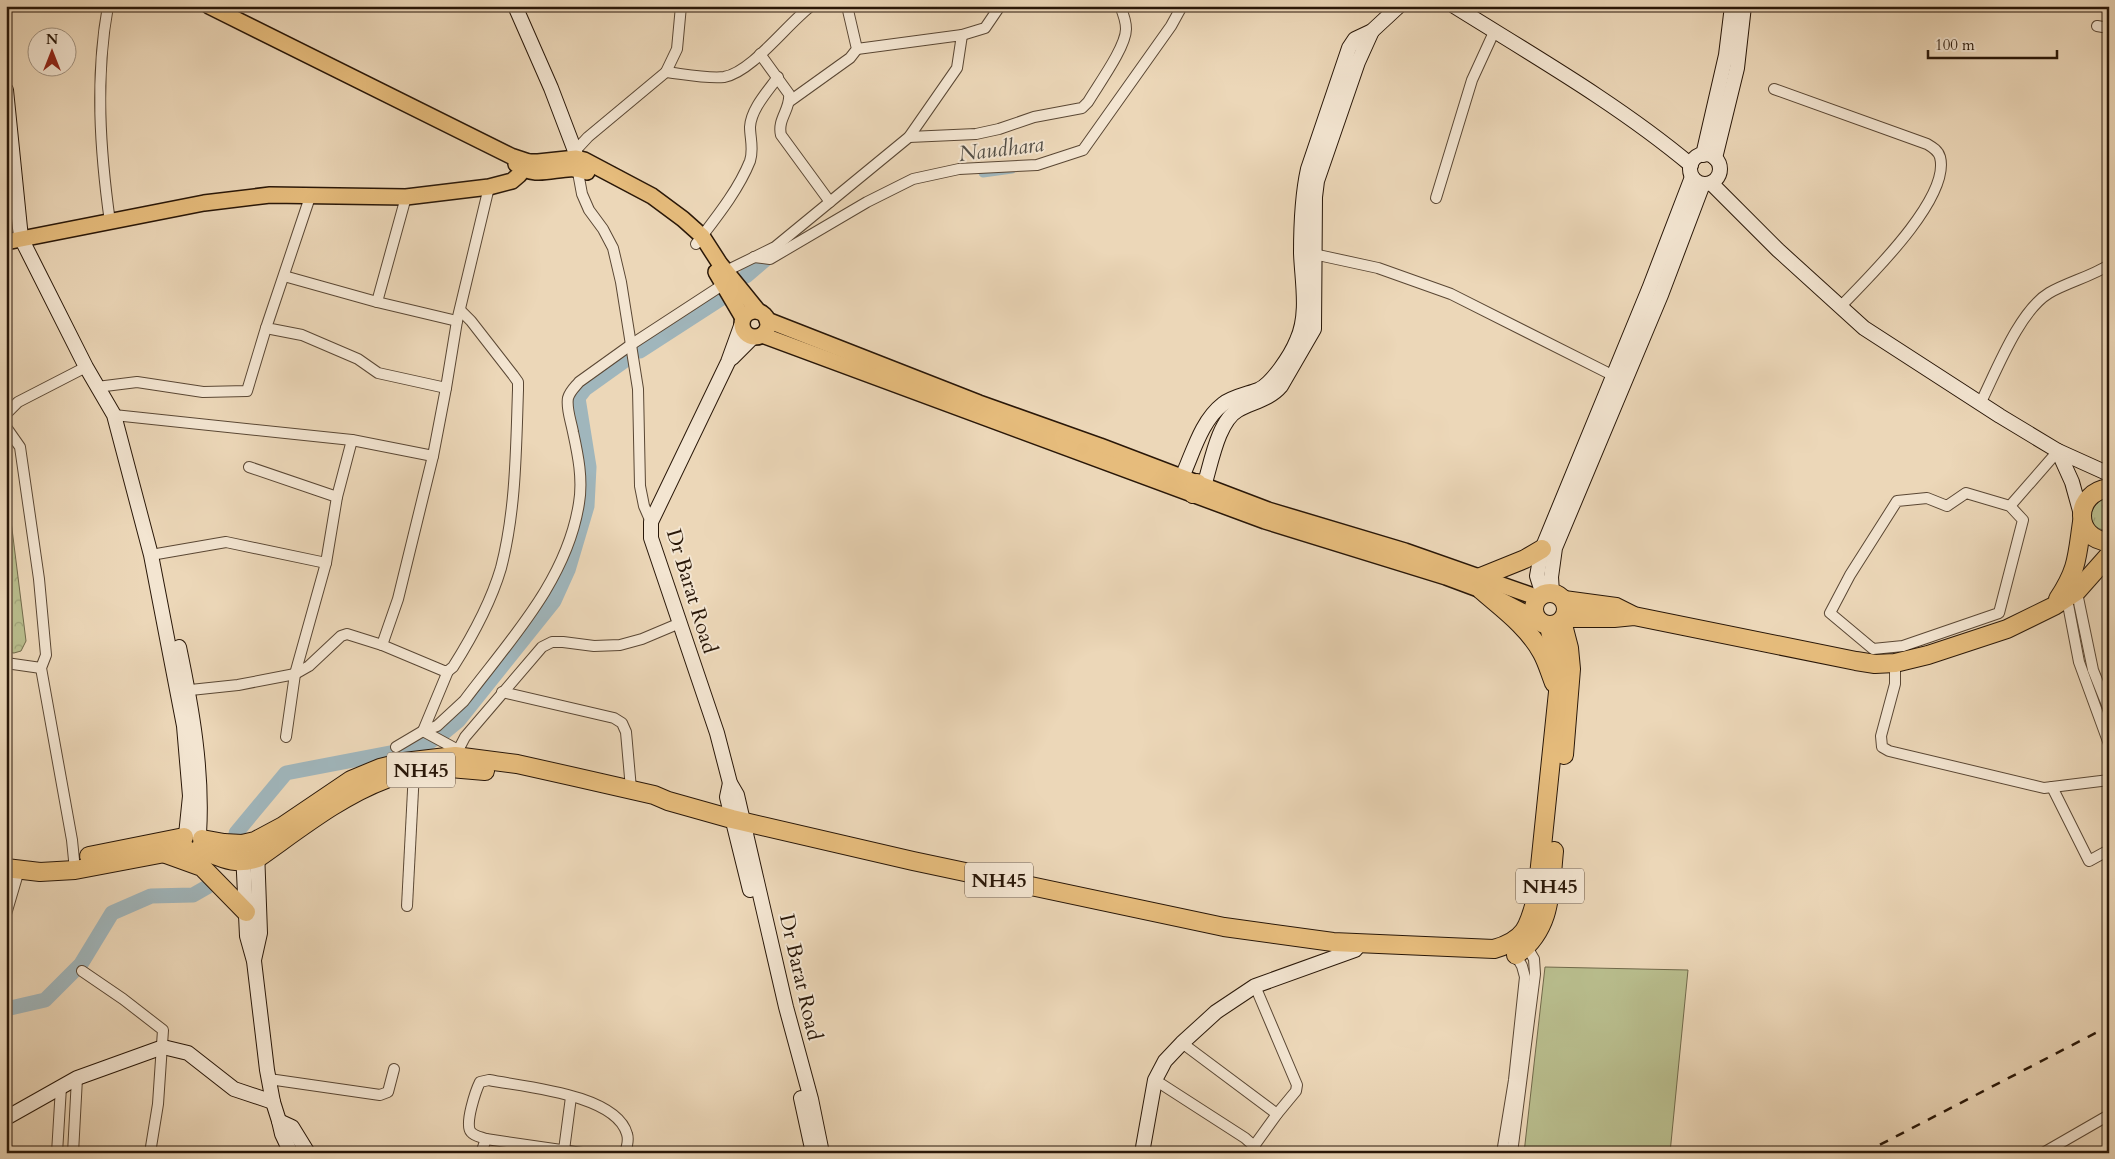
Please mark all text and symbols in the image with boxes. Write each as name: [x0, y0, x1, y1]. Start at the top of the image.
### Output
north arrow: [28, 28, 78, 78]
scale bar: [1928, 28, 2056, 60]
text: N: [46, 30, 58, 49]
text: 100 m: [1935, 35, 1975, 55]
water label: Naudhara: [957, 129, 1046, 169]
street label: Dr Barat Road: [659, 525, 724, 657]
road number: NH45: [387, 752, 455, 788]
road number: NH45: [965, 862, 1033, 898]
road number: NH45: [1516, 868, 1584, 904]
street label: Dr Barat Road: [772, 911, 829, 1043]

